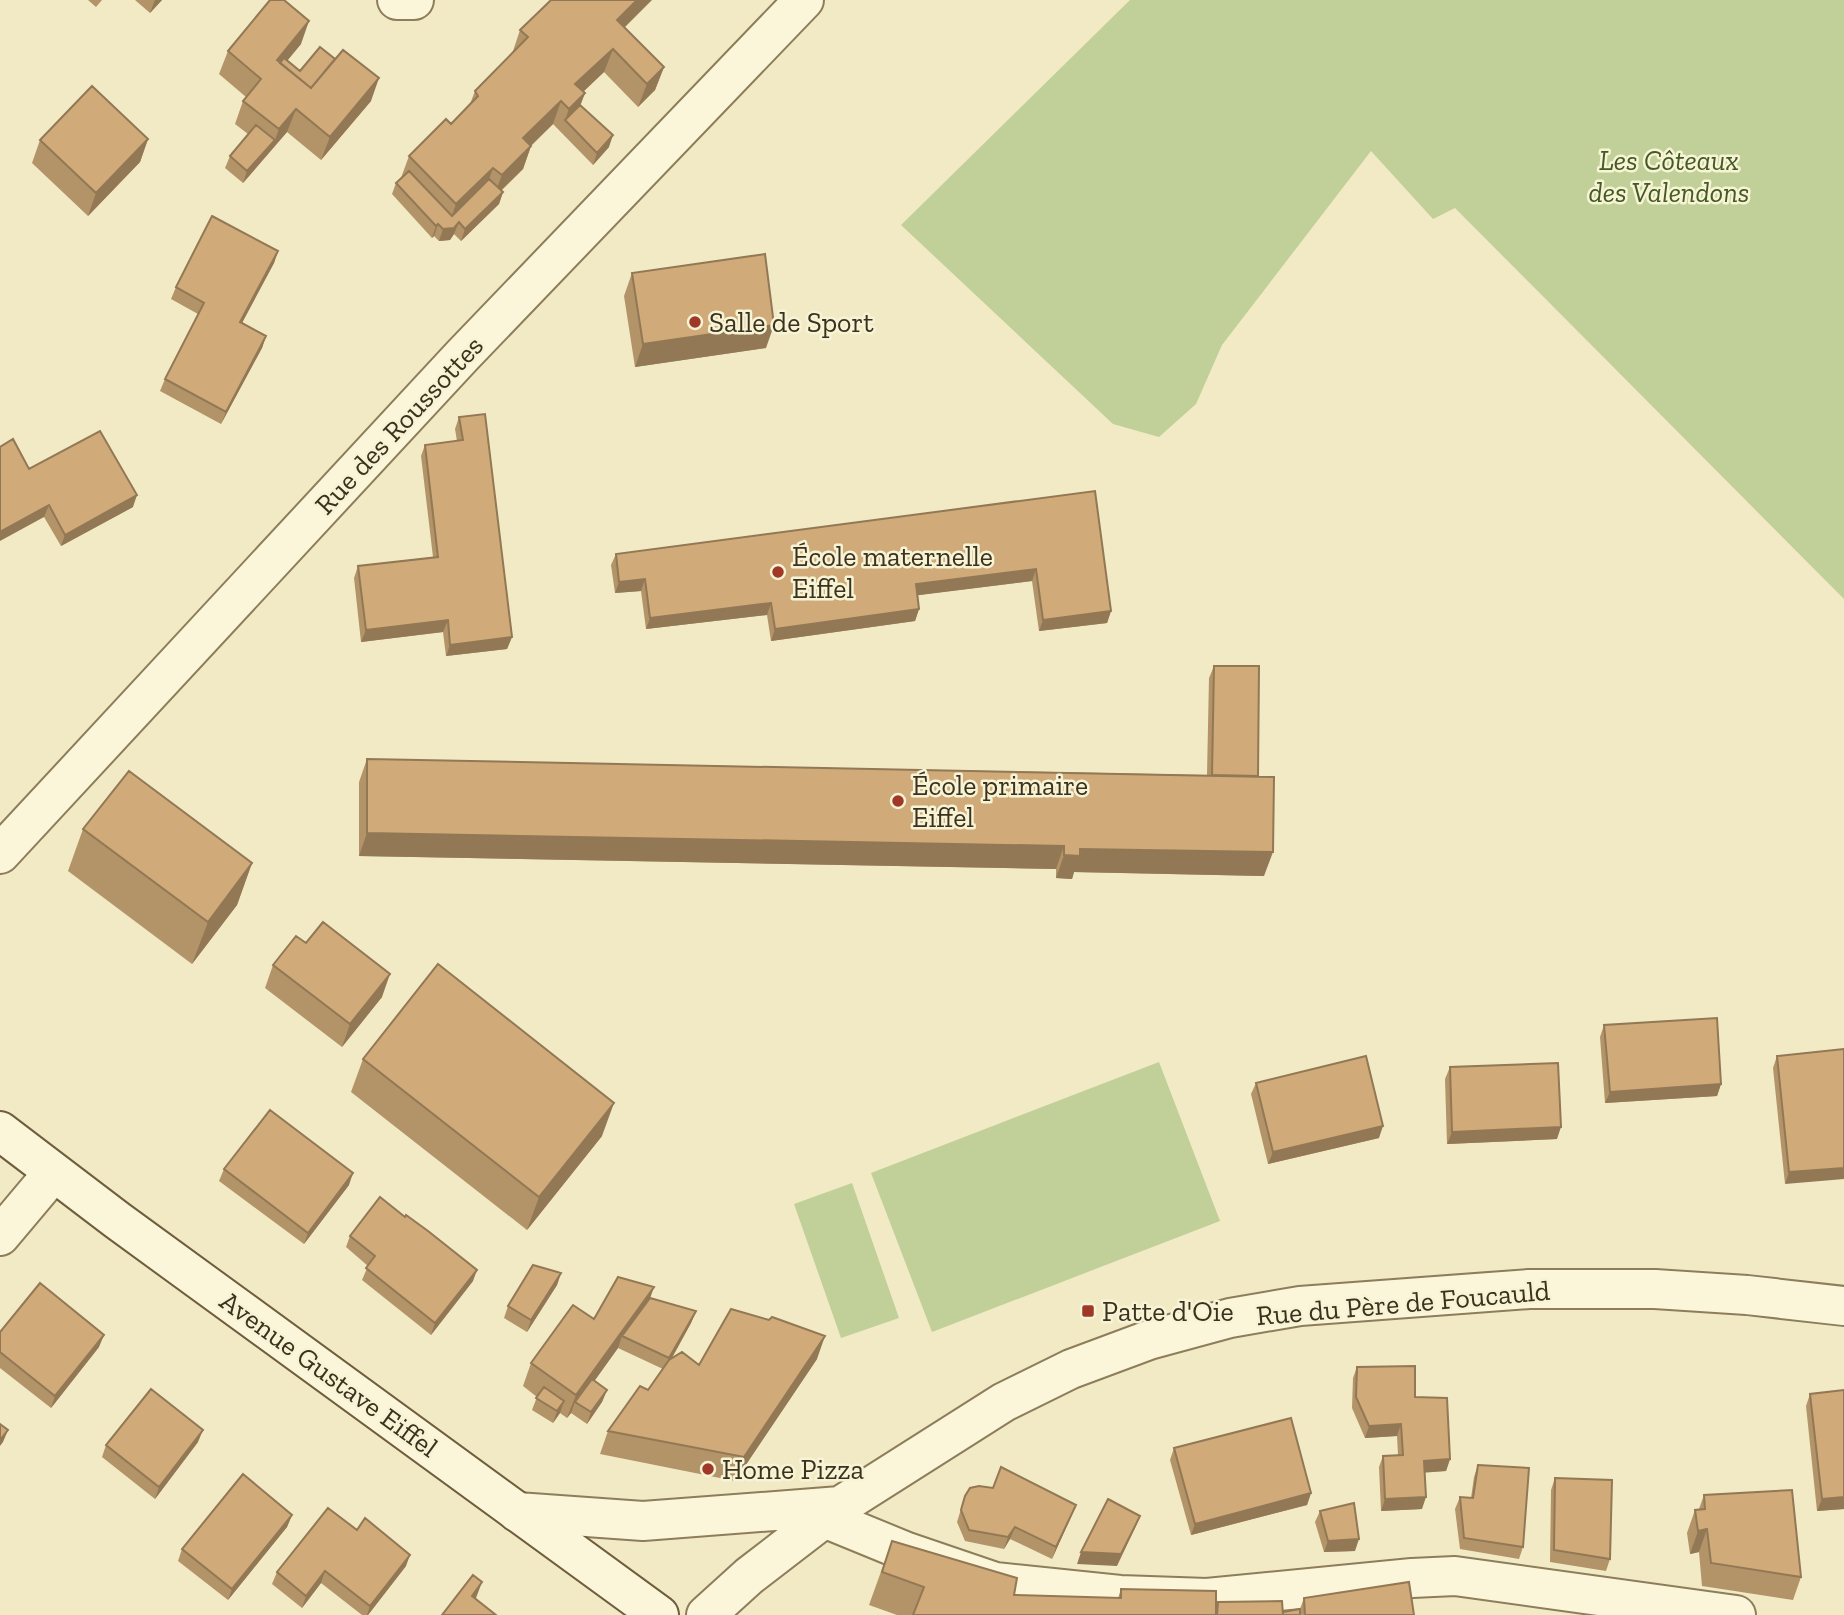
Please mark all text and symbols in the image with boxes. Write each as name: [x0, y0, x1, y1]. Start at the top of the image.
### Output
park label: Les Côteaux des Valendons: [1588, 144, 1750, 209]
place label: Salle de Sport: [709, 306, 874, 339]
marker: Salle de Sport: [687, 314, 703, 330]
street label: Rue des Roussottes: [308, 329, 490, 521]
place label: École maternelle Eiffel: [792, 540, 993, 605]
marker: École maternelle Eiffel: [770, 564, 786, 580]
place label: École primaire Eiffel: [912, 769, 1088, 834]
marker: École primaire Eiffel: [890, 793, 906, 809]
street label: Rue du Père de Foucauld: [1255, 1274, 1551, 1332]
street label: Avenue Gustave Eiffel: [214, 1284, 444, 1464]
place label: Patte d'Oie: [1102, 1295, 1234, 1328]
marker: Patte d'Oie: [1080, 1303, 1096, 1319]
place label: Home Pizza: [722, 1453, 864, 1486]
marker: Home Pizza: [700, 1461, 716, 1477]

